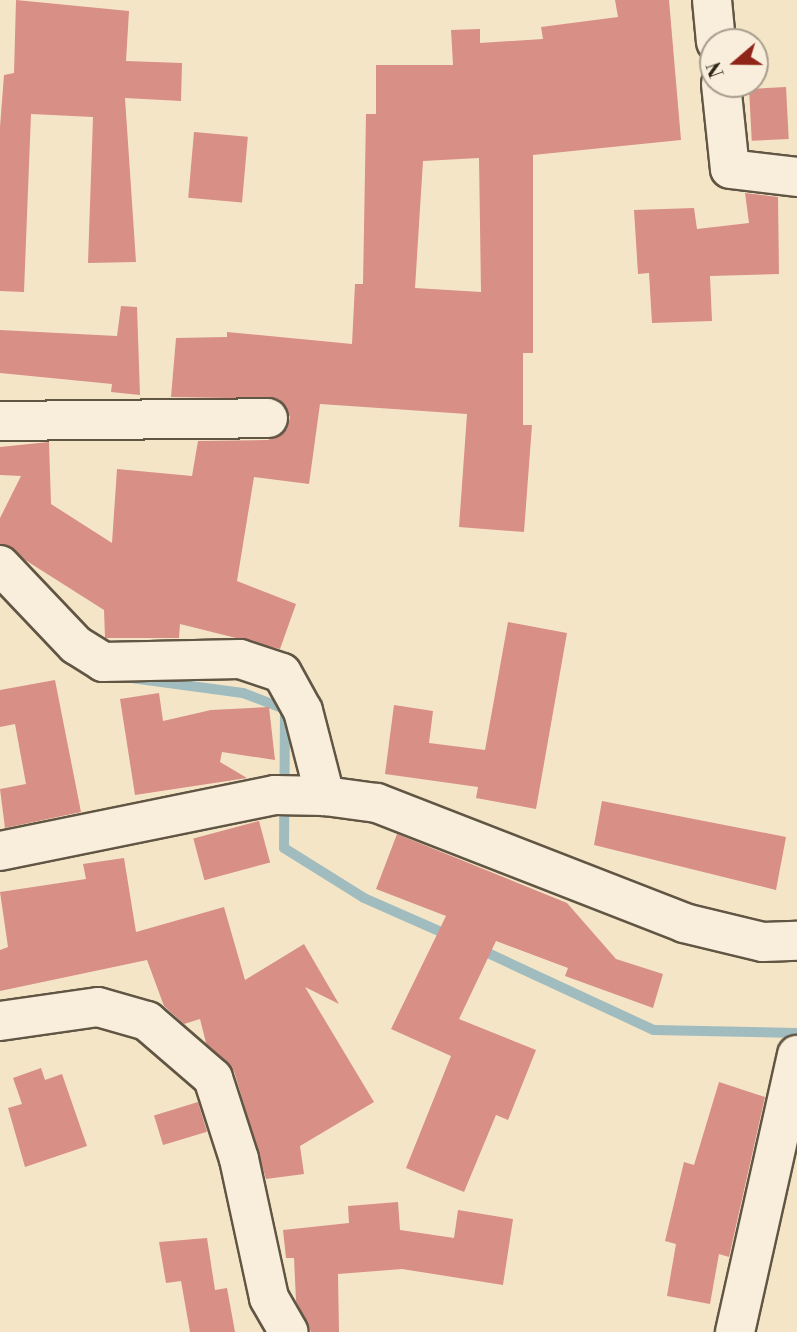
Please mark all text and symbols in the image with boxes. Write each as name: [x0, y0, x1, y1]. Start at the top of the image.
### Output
north arrow: [699, 28, 769, 98]
text: N: [702, 58, 730, 81]

